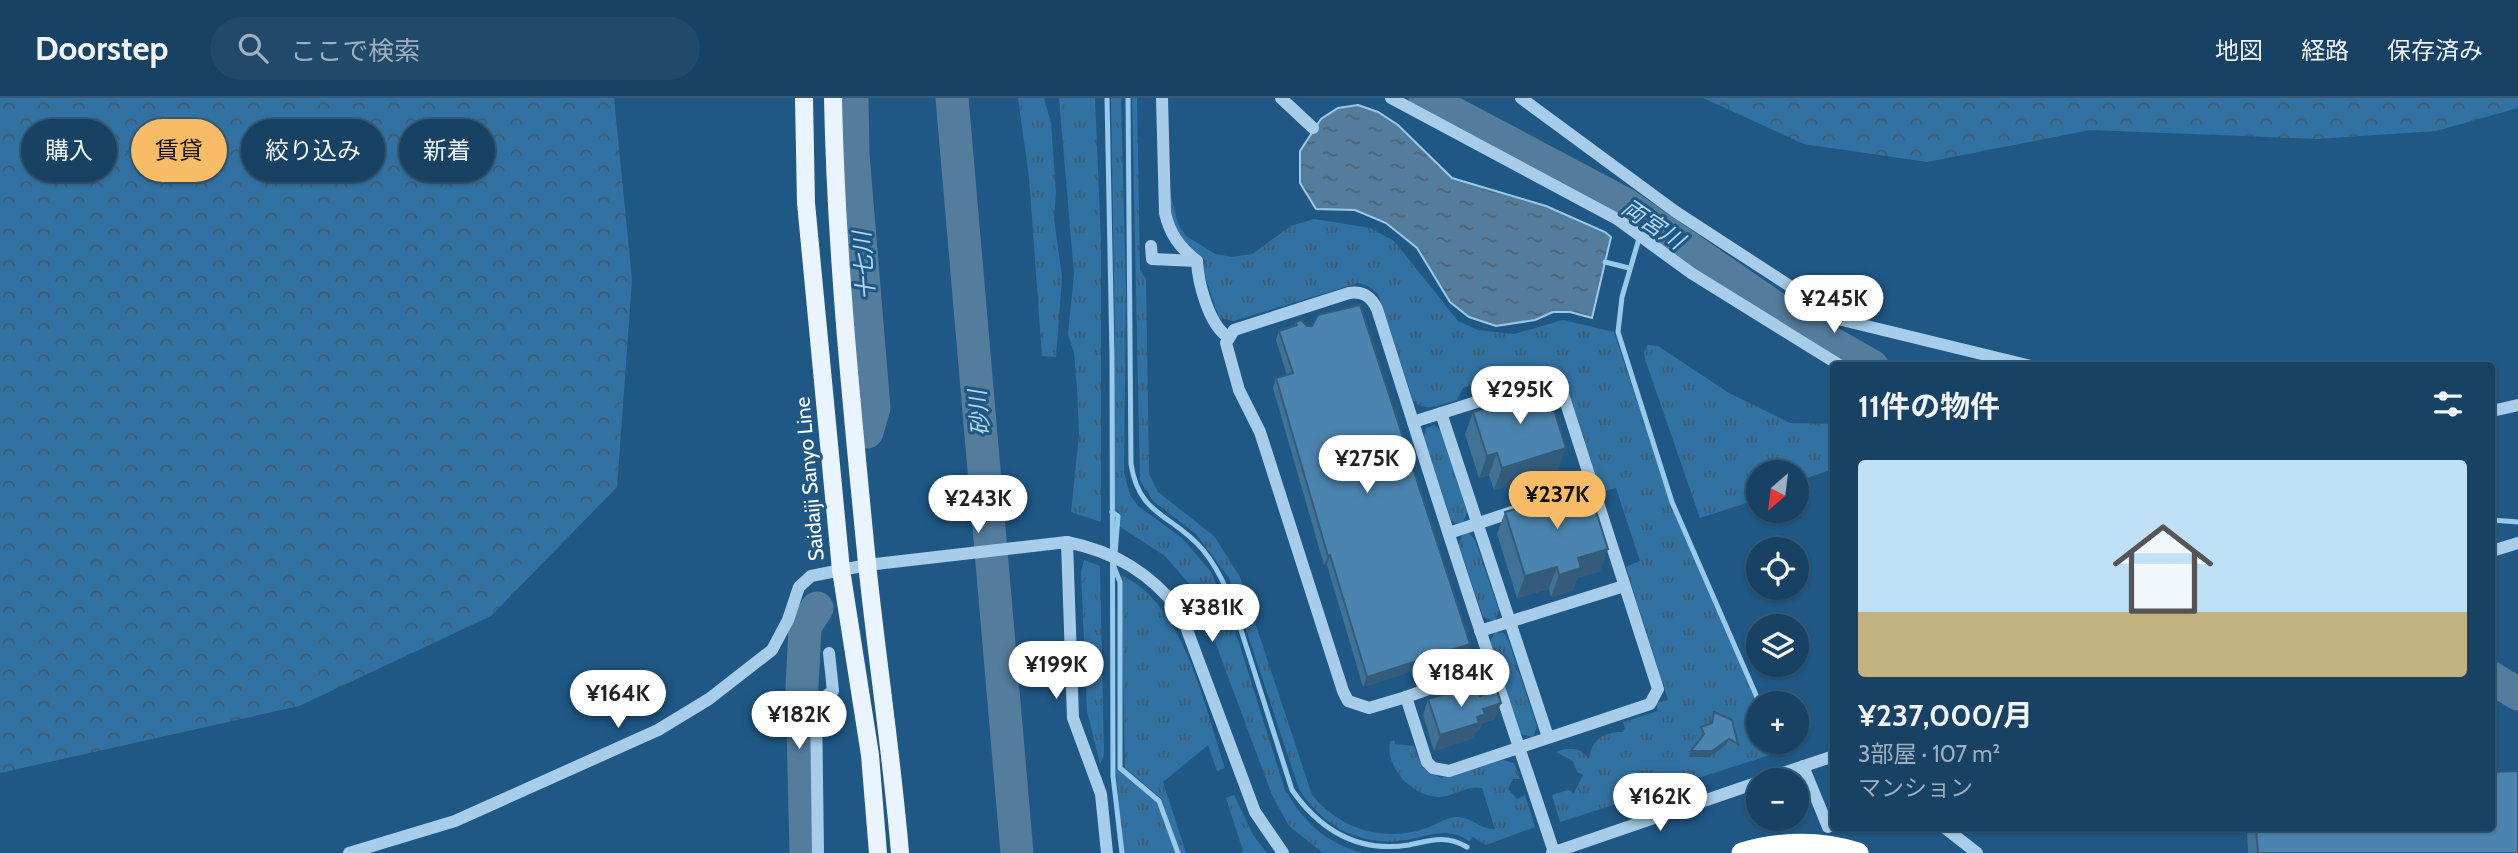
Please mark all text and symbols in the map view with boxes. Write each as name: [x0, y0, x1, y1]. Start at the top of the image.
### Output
search box: [210, 17, 700, 80]
text: Doorstep: [35, 28, 168, 68]
icon: search: [234, 29, 272, 67]
text: ここで検索: [290, 35, 420, 67]
text: 地図: [2215, 36, 2263, 65]
text: 経路: [2301, 36, 2349, 65]
text: 保存済み: [2387, 36, 2483, 65]
chip: 購入: [21, 119, 117, 182]
chip: 賃貸: [131, 119, 227, 182]
chip: 絞り込み: [241, 119, 385, 182]
chip: 新着: [399, 119, 495, 182]
water label: 両宮川: [1617, 193, 1692, 257]
water label: 十七川: [847, 228, 880, 301]
pin: ¥245K: [1785, 275, 1883, 335]
text: ¥245K: [1800, 284, 1868, 312]
pin: ¥295K: [1471, 366, 1569, 426]
text: ¥295K: [1487, 375, 1553, 403]
icon: filters: [2429, 385, 2467, 423]
water label: 砂川: [963, 386, 995, 437]
text: 11件の物件: [1858, 388, 2000, 425]
street label: Saidaiji Sanyo Line: [789, 396, 830, 562]
pin: ¥275K: [1318, 436, 1416, 495]
text: ¥275K: [1335, 444, 1399, 472]
north arrow: [1746, 460, 1810, 523]
map controls: [1746, 460, 1809, 831]
pin: ¥237K: [1508, 472, 1606, 531]
pin: ¥243K: [929, 476, 1027, 535]
text: ¥237K: [1525, 480, 1589, 508]
text: ¥243K: [944, 484, 1012, 512]
icon: home: [2100, 506, 2226, 632]
button: locate: [1746, 537, 1809, 600]
pin: ¥381K: [1163, 584, 1261, 644]
text: ¥381K: [1180, 593, 1244, 621]
button: layers: [1746, 614, 1809, 677]
pin: ¥199K: [1007, 642, 1105, 701]
text: ¥199K: [1025, 650, 1087, 678]
pin: ¥184K: [1412, 650, 1510, 709]
text: ¥184K: [1429, 658, 1493, 686]
pin: ¥164K: [569, 670, 667, 730]
text: ¥164K: [586, 679, 650, 707]
button: +: [1746, 691, 1809, 754]
pin: ¥182K: [750, 692, 848, 751]
text: ¥237,000/月: [1858, 697, 2033, 734]
text: ¥182K: [768, 700, 830, 728]
text: 3部屋 · 107 m²: [1858, 740, 2000, 768]
button: −: [1746, 768, 1809, 831]
pin: ¥162K: [1611, 774, 1709, 833]
text: マンション: [1858, 774, 1973, 802]
text: ¥162K: [1629, 782, 1691, 810]

